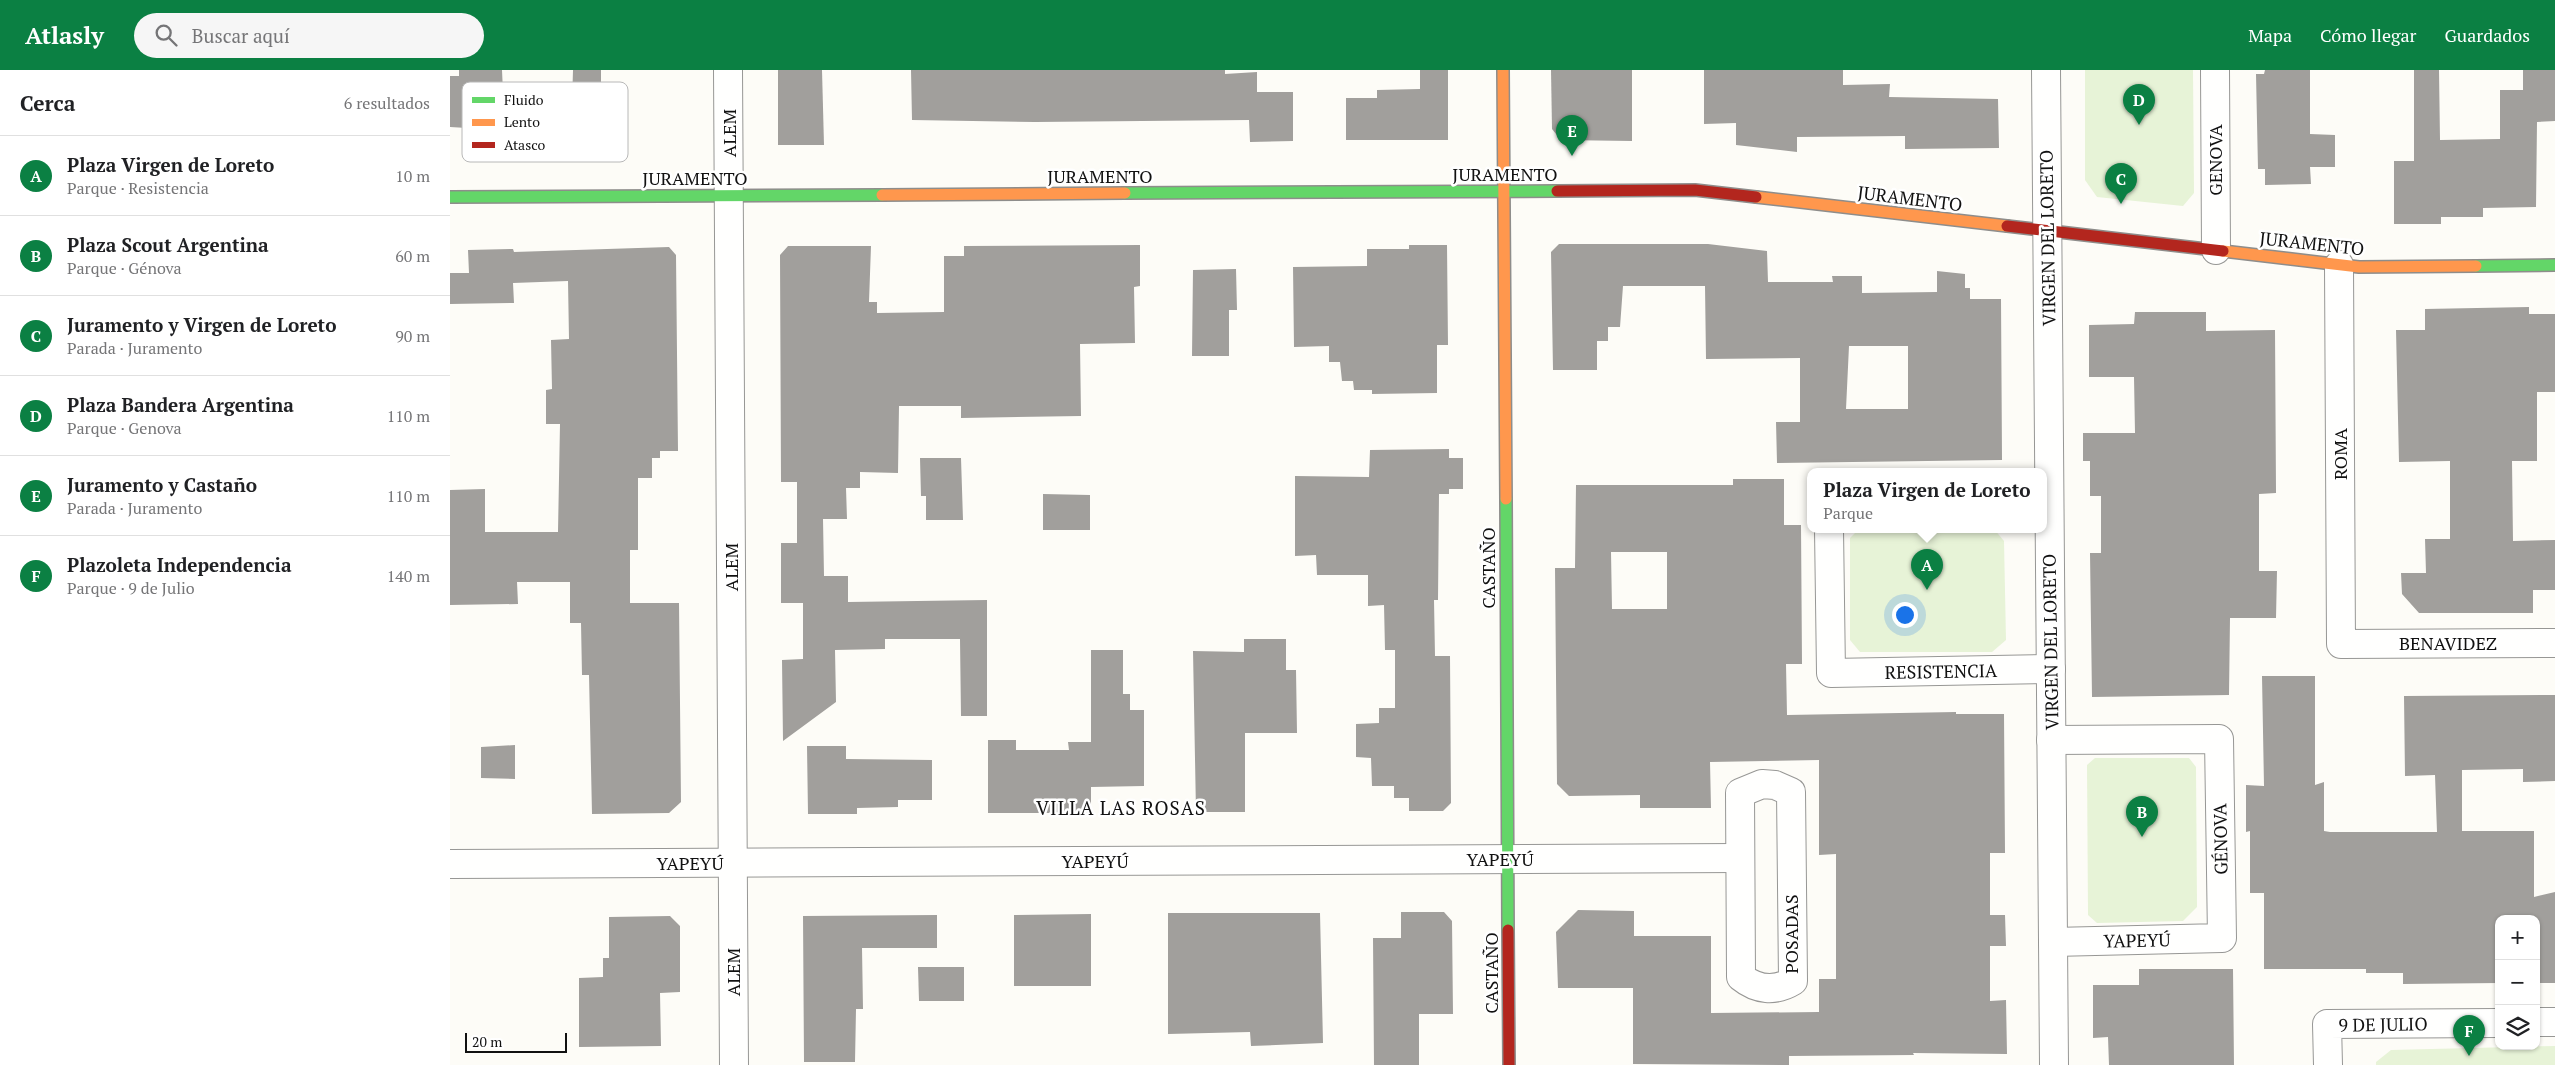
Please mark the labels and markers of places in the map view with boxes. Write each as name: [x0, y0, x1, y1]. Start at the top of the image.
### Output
pin: D: [2123, 84, 2155, 125]
pin: E: [1556, 115, 1588, 156]
pin: C: [2105, 163, 2137, 204]
pin: A: [1911, 549, 1943, 590]
pin: B: [2126, 796, 2158, 837]
pin: F: [2453, 1015, 2485, 1056]

